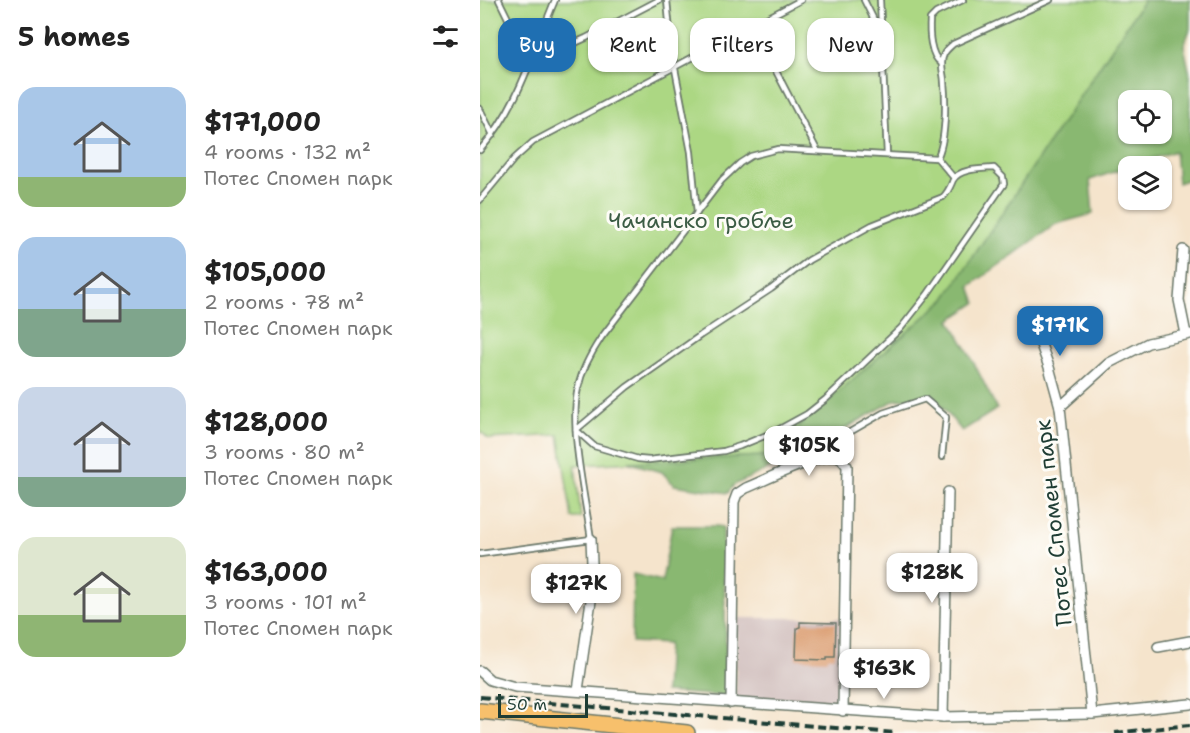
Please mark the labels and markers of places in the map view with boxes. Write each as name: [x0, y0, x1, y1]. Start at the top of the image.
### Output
pin: $171K: [1018, 306, 1102, 357]
pin: $105K: [767, 426, 851, 477]
pin: $128K: [890, 553, 974, 604]
pin: $127K: [534, 564, 618, 615]
pin: $163K: [842, 649, 926, 700]

